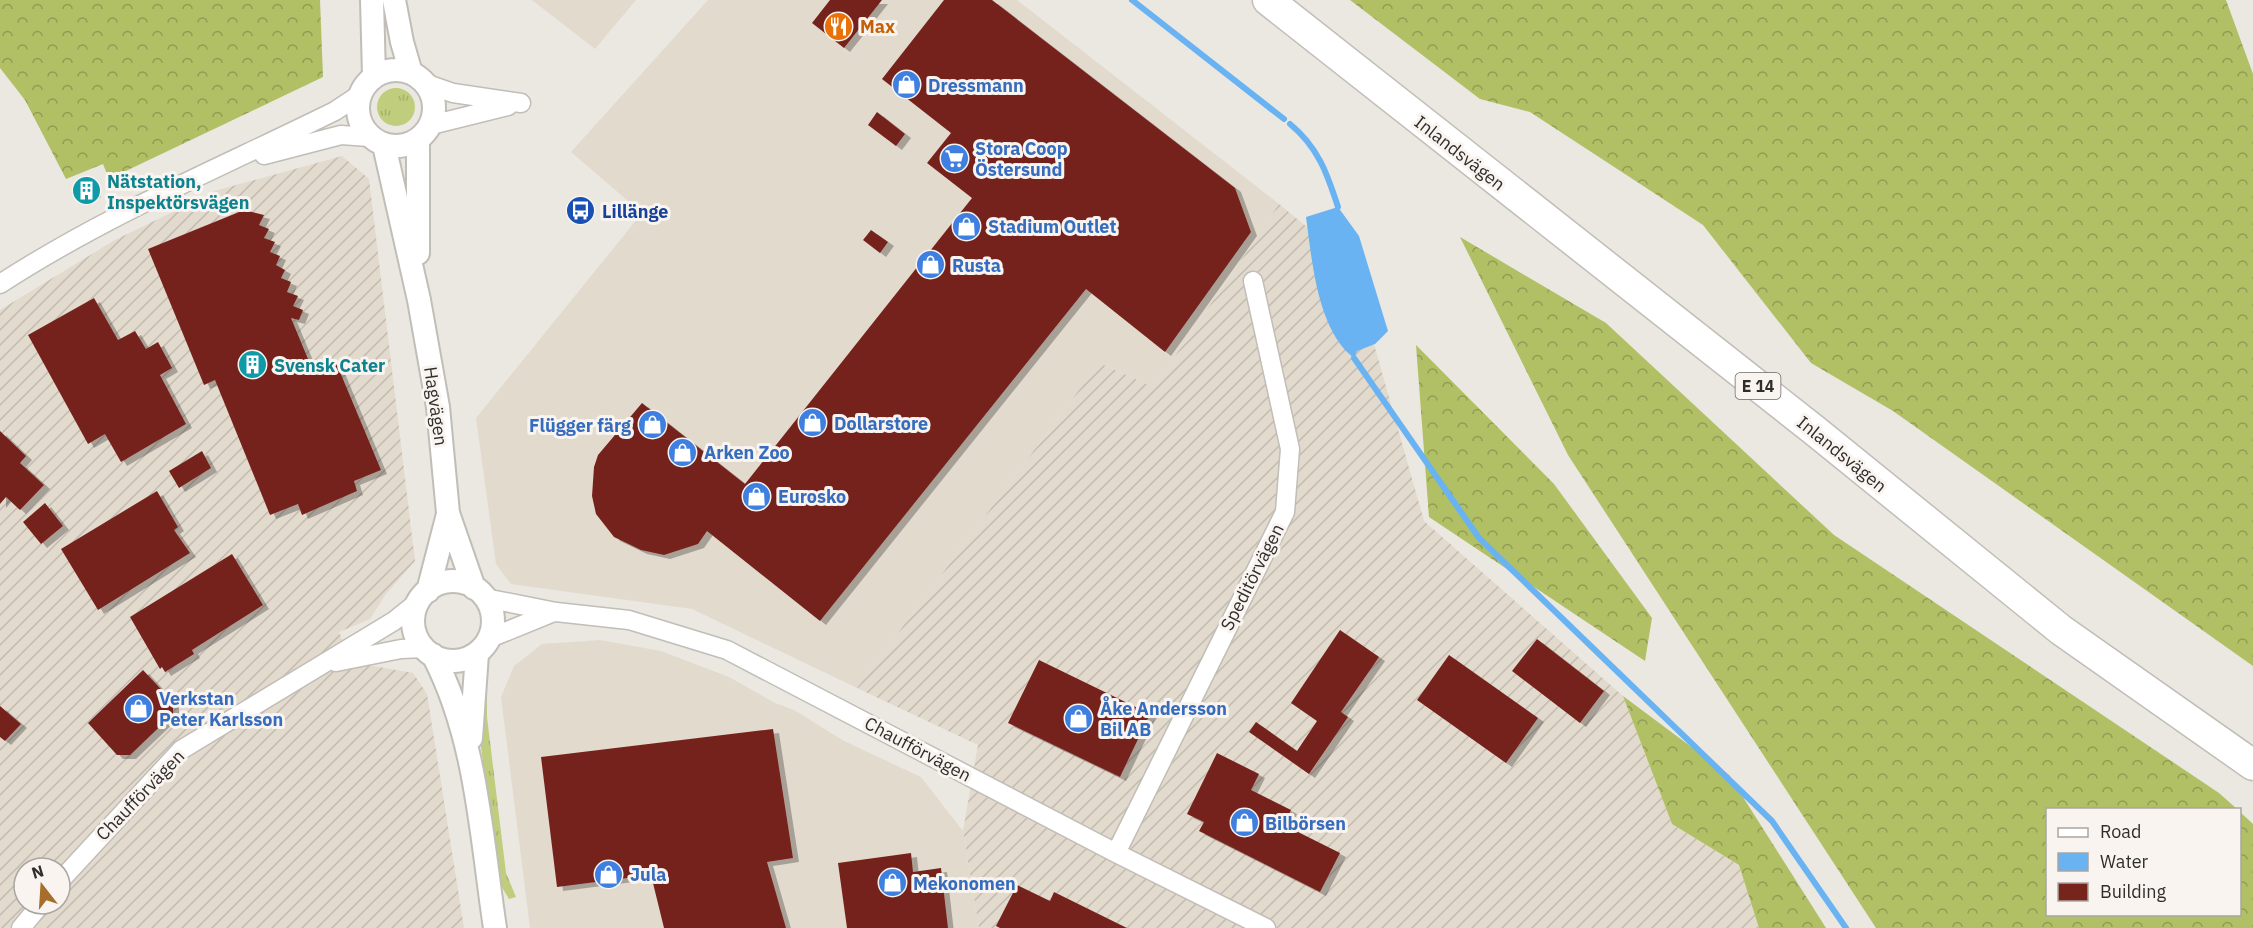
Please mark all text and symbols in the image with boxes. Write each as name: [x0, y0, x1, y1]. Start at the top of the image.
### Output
restaurant icon: Max: [823, 10, 855, 42]
place label: Max: [860, 15, 895, 38]
shop icon: Dressmann: [891, 69, 923, 101]
place label: Dressmann: [928, 74, 1024, 97]
street label: Inlandsvägen: [1410, 110, 1510, 196]
place label: Stora Coop Östersund: [975, 137, 1068, 181]
supermarket icon: Stora Coop Östersund: [938, 142, 970, 174]
place label: Nätstation, Inspektörsvägen: [107, 170, 249, 214]
building icon: Nätstation, Inspektörsvägen: [70, 175, 102, 207]
bus stop icon: Lillänge: [565, 195, 597, 227]
place label: Lillänge: [602, 200, 668, 223]
shop icon: Stadium Outlet: [951, 210, 983, 242]
place label: Stadium Outlet: [988, 215, 1116, 238]
shop icon: Rusta: [915, 249, 947, 281]
place label: Rusta: [952, 254, 1001, 277]
building icon: Svensk Cater: [237, 349, 269, 381]
place label: Svensk Cater: [274, 354, 385, 377]
street label: Hagvägen: [419, 365, 453, 447]
road number: E 14: [1736, 373, 1780, 399]
shop icon: Dollarstore: [797, 407, 829, 439]
shop icon: Flügger färg: [636, 409, 668, 441]
street label: Inlandsvägen: [1792, 411, 1892, 497]
place label: Dollarstore: [834, 412, 928, 435]
place label: Flügger färg: [529, 414, 631, 437]
shop icon: Arken Zoo: [667, 436, 699, 468]
place label: Arken Zoo: [704, 441, 790, 464]
shop icon: Eurosko: [741, 480, 773, 512]
place label: Eurosko: [778, 485, 846, 508]
street label: Speditörvägen: [1215, 520, 1289, 634]
place label: Verkstan Peter Karlsson: [159, 687, 283, 731]
shop icon: Verkstan Peter Karlsson: [122, 692, 154, 724]
place label: Åke Andersson Bil AB: [1100, 695, 1227, 741]
shop icon: Åke Andersson Bil AB: [1063, 702, 1095, 734]
street label: Chaufförvägen: [861, 711, 975, 787]
street label: Chaufförvägen: [91, 745, 189, 845]
shop icon: Bilbörsen: [1228, 807, 1260, 839]
legend: [2046, 808, 2241, 916]
place label: Bilbörsen: [1265, 812, 1346, 835]
text: Road: [2100, 820, 2141, 843]
text: Water: [2100, 850, 2149, 873]
north arrow: [12, 856, 72, 916]
shop icon: Jula: [593, 858, 625, 890]
text: N: [29, 860, 46, 883]
place label: Jula: [630, 863, 667, 886]
shop icon: Mekonomen: [876, 867, 908, 899]
place label: Mekonomen: [913, 872, 1016, 895]
text: Building: [2100, 880, 2167, 903]

